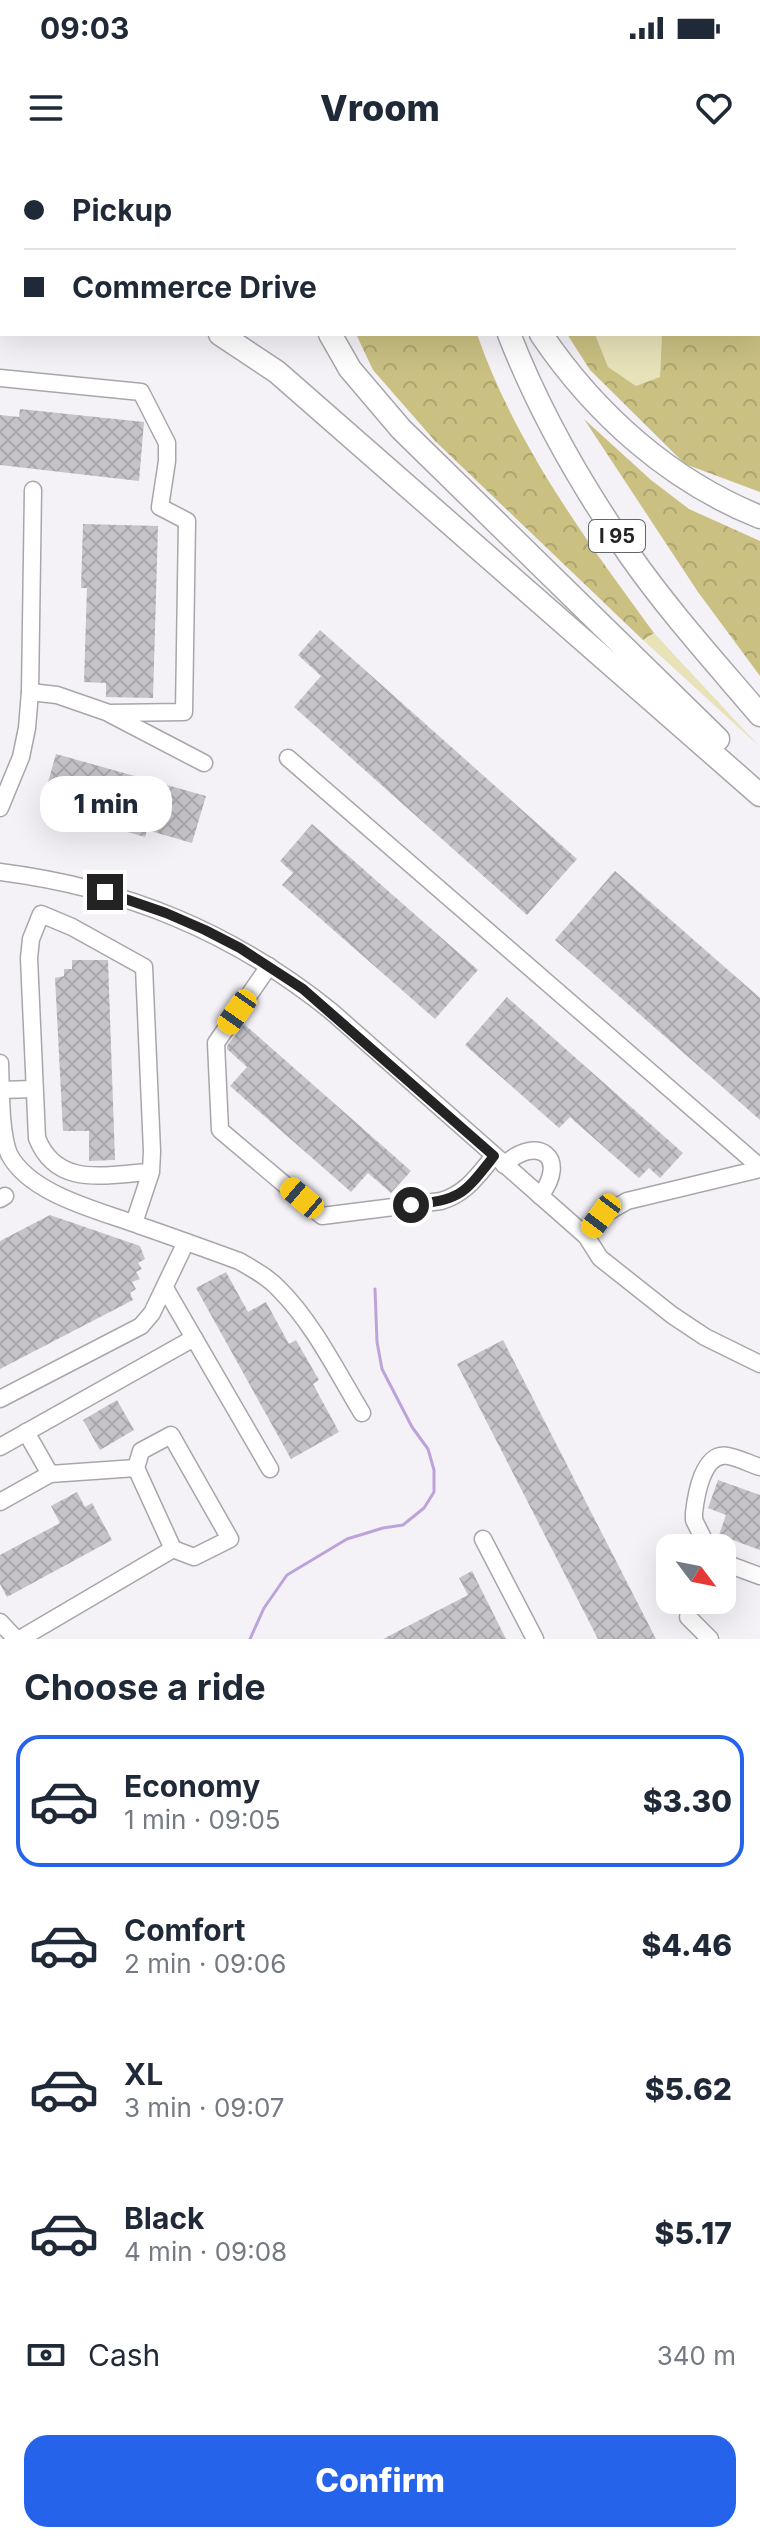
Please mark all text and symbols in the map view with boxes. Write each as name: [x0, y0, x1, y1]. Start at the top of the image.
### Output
text: 09:03: [40, 10, 129, 46]
icon: menu: [24, 86, 68, 130]
text: Vroom: [320, 86, 440, 130]
icon: heart: [692, 86, 736, 130]
text: Pickup: [72, 192, 172, 228]
text: Commerce Drive: [72, 269, 317, 305]
road number: I 95: [589, 520, 645, 552]
callout: 1 min: [39, 776, 171, 832]
text: 1 min: [73, 788, 139, 819]
route end: [87, 874, 123, 910]
car: [213, 985, 261, 1039]
car: [276, 1173, 328, 1223]
route start: [393, 1187, 429, 1223]
car: [577, 1190, 625, 1242]
north arrow: [656, 1534, 736, 1614]
map controls: [656, 1534, 736, 1614]
text: Choose a ride: [24, 1665, 266, 1709]
icon: car: [28, 1765, 100, 1837]
text: Economy: [124, 1768, 260, 1804]
text: $3.30: [643, 1783, 732, 1819]
text: 1 min · 09:05: [124, 1804, 281, 1835]
icon: car: [28, 1909, 100, 1981]
text: Comfort: [124, 1912, 245, 1948]
text: $4.46: [641, 1927, 732, 1963]
text: 2 min · 09:06: [124, 1948, 286, 1979]
icon: car: [28, 2053, 100, 2125]
text: XL: [124, 2056, 163, 2092]
text: $5.62: [645, 2071, 732, 2107]
text: 3 min · 09:07: [124, 2092, 285, 2123]
icon: car: [28, 2197, 100, 2269]
text: Black: [124, 2200, 204, 2236]
text: $5.17: [655, 2215, 732, 2251]
text: 4 min · 09:08: [124, 2236, 287, 2267]
icon: cash: [24, 2333, 68, 2377]
text: Cash: [88, 2337, 160, 2373]
text: 340 m: [657, 2340, 736, 2371]
button: Confirm: [24, 2435, 736, 2527]

